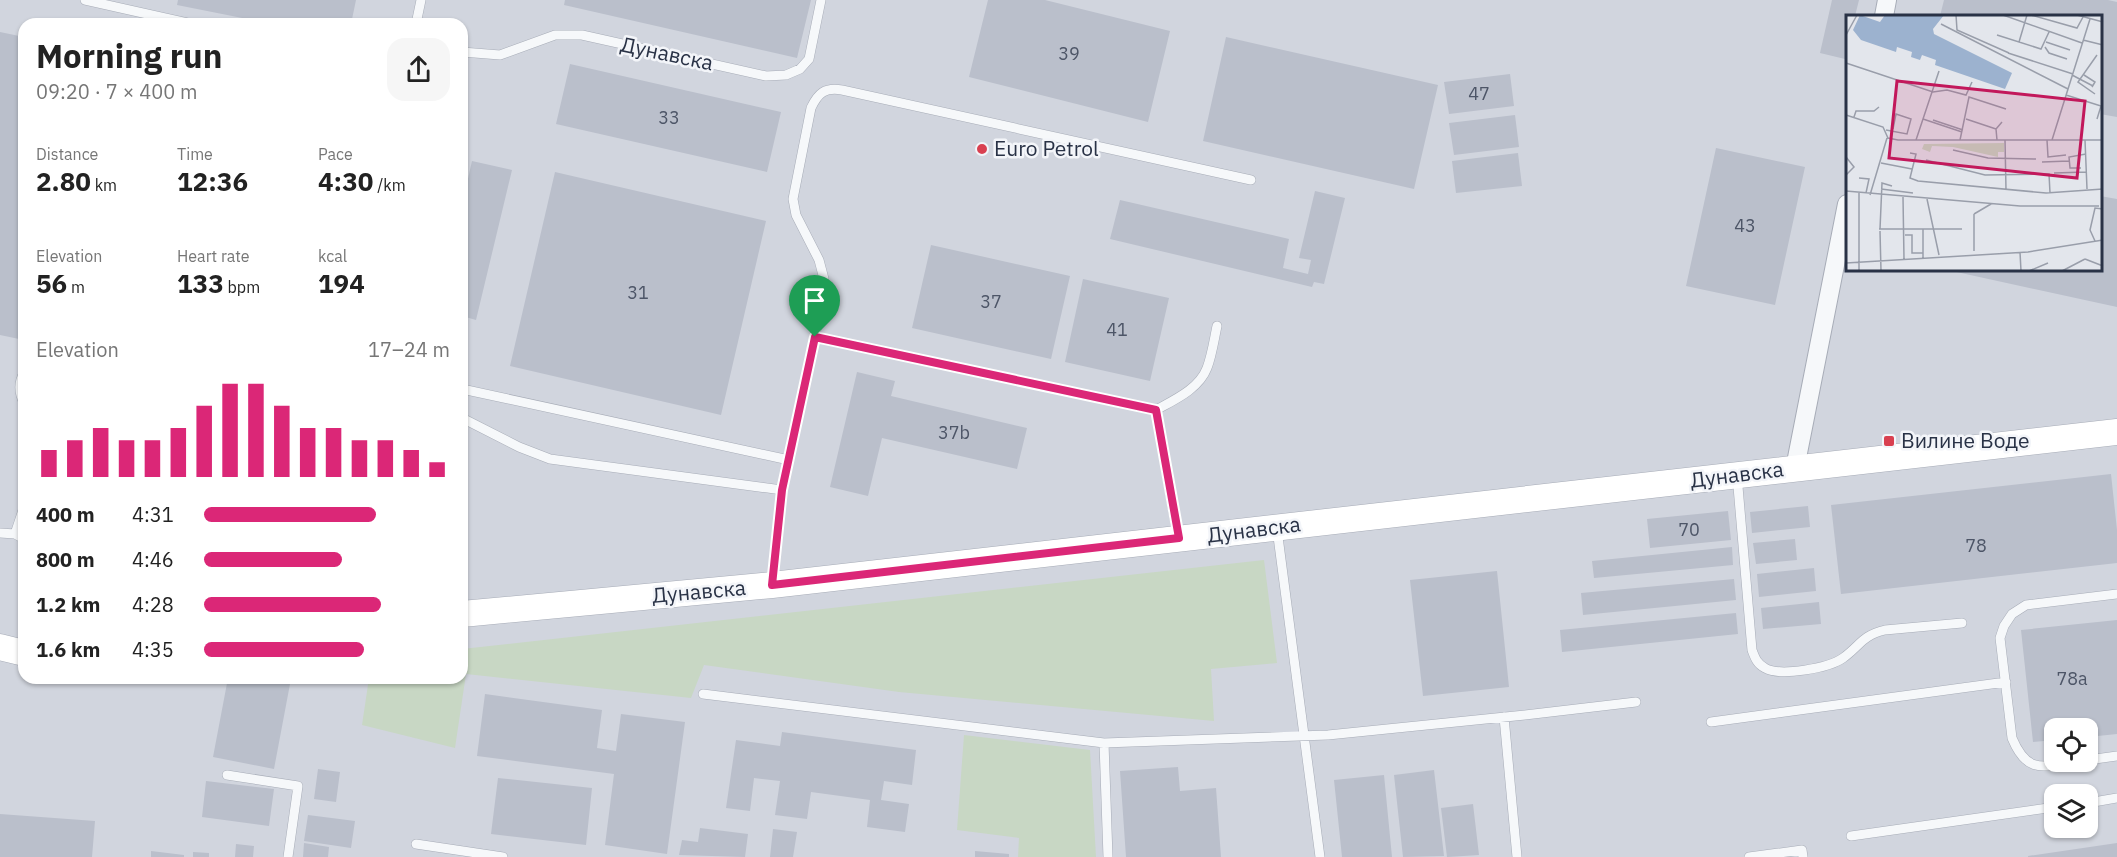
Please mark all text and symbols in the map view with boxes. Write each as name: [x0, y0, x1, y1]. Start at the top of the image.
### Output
inset map: [1846, 15, 2102, 272]
street label: Дунавска: [618, 30, 716, 76]
text: Morning run: [36, 34, 222, 77]
button: share: [387, 38, 450, 101]
house number: 39: [1058, 42, 1080, 65]
text: 09:20 · 7 × 400 m: [36, 78, 197, 105]
house number: 47: [1468, 82, 1490, 105]
house number: 33: [658, 106, 680, 129]
place label: Euro Petrol: [994, 134, 1099, 162]
marker: Euro Petrol: [975, 142, 989, 156]
text: Distance: [36, 144, 98, 164]
text: Time: [177, 144, 213, 164]
text: Pace: [318, 144, 353, 164]
text: 2.80: [36, 164, 91, 198]
text: 12:36: [177, 164, 248, 198]
text: 4:30: [318, 164, 373, 198]
text: km: [91, 175, 117, 195]
text: /km: [373, 175, 406, 195]
house number: 43: [1734, 214, 1756, 237]
text: Elevation: [36, 246, 102, 266]
text: Heart rate: [177, 246, 250, 266]
text: kcal: [318, 246, 347, 266]
text: 56: [36, 266, 67, 300]
text: 133: [177, 266, 224, 300]
text: 194: [318, 266, 365, 300]
pin: [789, 275, 840, 337]
text: m: [67, 277, 85, 297]
text: bpm: [224, 277, 260, 297]
house number: 31: [627, 281, 649, 304]
icon: arrive: [798, 284, 831, 317]
house number: 37: [980, 290, 1002, 313]
house number: 41: [1106, 318, 1128, 341]
text: Elevation: [36, 336, 119, 363]
text: 17–24 m: [368, 336, 450, 363]
house number: 37b: [938, 421, 970, 444]
place label: Вилине Воде: [1901, 426, 2030, 454]
marker: Вилине Воде: [1882, 434, 1896, 448]
street label: Дунавска: [1689, 454, 1785, 494]
text: 400 m: [36, 501, 95, 528]
text: 4:31: [132, 501, 174, 528]
street label: Дунавска: [1206, 509, 1302, 549]
house number: 70: [1678, 518, 1700, 541]
house number: 78: [1965, 534, 1987, 557]
text: 800 m: [36, 546, 95, 573]
text: 4:46: [132, 546, 174, 573]
street label: Дунавска: [651, 573, 747, 609]
text: 1.2 km: [36, 591, 100, 618]
text: 4:28: [132, 591, 174, 618]
text: 1.6 km: [36, 636, 100, 663]
text: 4:35: [132, 636, 174, 663]
house number: 78a: [2056, 667, 2088, 690]
map controls: [2044, 718, 2098, 838]
button: locate: [2044, 718, 2098, 772]
button: layers: [2044, 784, 2098, 838]

